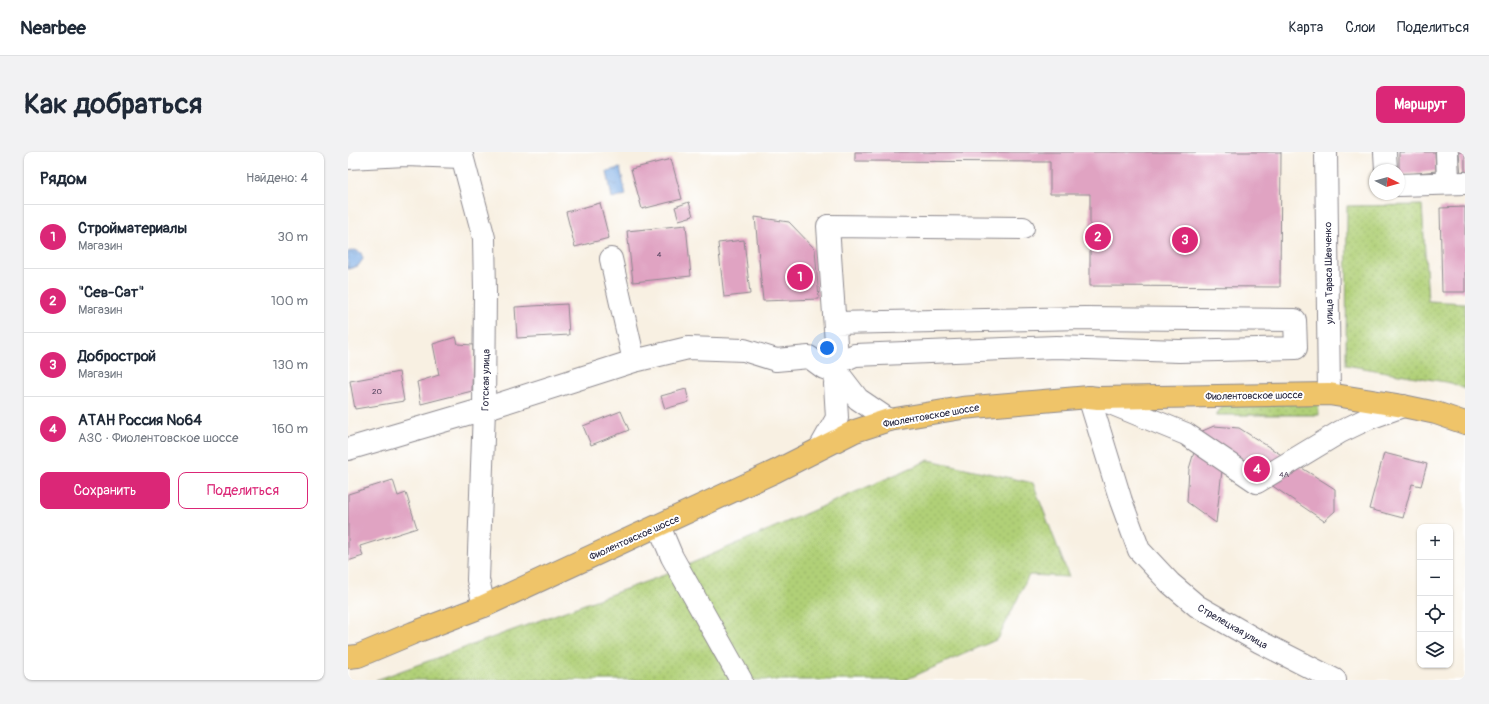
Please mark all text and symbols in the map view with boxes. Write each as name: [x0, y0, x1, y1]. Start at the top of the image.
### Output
text: Nearbee: [20, 16, 86, 40]
text: Карта: [1289, 19, 1323, 36]
text: Слои: [1345, 19, 1375, 36]
text: Поделиться: [1397, 19, 1469, 36]
button: Маршрут: [1376, 86, 1465, 123]
text: Как добраться: [24, 87, 202, 122]
north arrow: [1369, 164, 1405, 200]
text: Рядом: [40, 168, 87, 189]
text: Найдено: 4: [246, 170, 308, 186]
text: Стройматериалы: [78, 219, 187, 238]
street label: улица Тараса Шевченко: [1322, 221, 1336, 325]
pin: 2: [1085, 222, 1111, 252]
pin: 3: [1172, 225, 1198, 255]
text: 1: [50, 229, 56, 245]
text: 30 m: [278, 229, 308, 245]
text: Магазин: [78, 238, 122, 254]
house number: 4: [657, 250, 662, 259]
pin: 1: [787, 262, 813, 292]
text: "Сев-Сат": [78, 283, 144, 302]
text: 2: [49, 293, 57, 309]
text: 100 m: [271, 293, 308, 309]
text: Магазин: [78, 302, 122, 318]
your location: [817, 338, 837, 358]
text: Добрострой: [78, 347, 156, 366]
street label: Готская улица: [479, 349, 493, 411]
text: 3: [49, 357, 57, 373]
text: 130 m: [272, 357, 308, 373]
text: Магазин: [78, 366, 122, 382]
house number: 20: [372, 387, 383, 396]
street label: Фиолентовское шоссе: [1205, 389, 1303, 403]
street label: Фиолентовское шоссе: [882, 402, 980, 430]
text: АТАН Россия №64: [78, 411, 202, 430]
text: 4: [49, 421, 57, 437]
text: 160 m: [272, 421, 308, 437]
text: АЗС · Фиолентовское шоссе: [78, 430, 239, 446]
pin: 4: [1244, 454, 1270, 484]
house number: 4А: [1279, 470, 1289, 479]
button: Сохранить: [40, 472, 170, 509]
button: Поделиться: [178, 472, 308, 509]
street label: Фиолентовское шоссе: [588, 513, 681, 563]
map controls: [1417, 524, 1453, 668]
button: +: [1417, 524, 1453, 560]
button: −: [1417, 560, 1453, 596]
button: locate: [1417, 596, 1453, 632]
street label: Стрелецкая улица: [1195, 602, 1270, 652]
button: layers: [1417, 632, 1453, 668]

